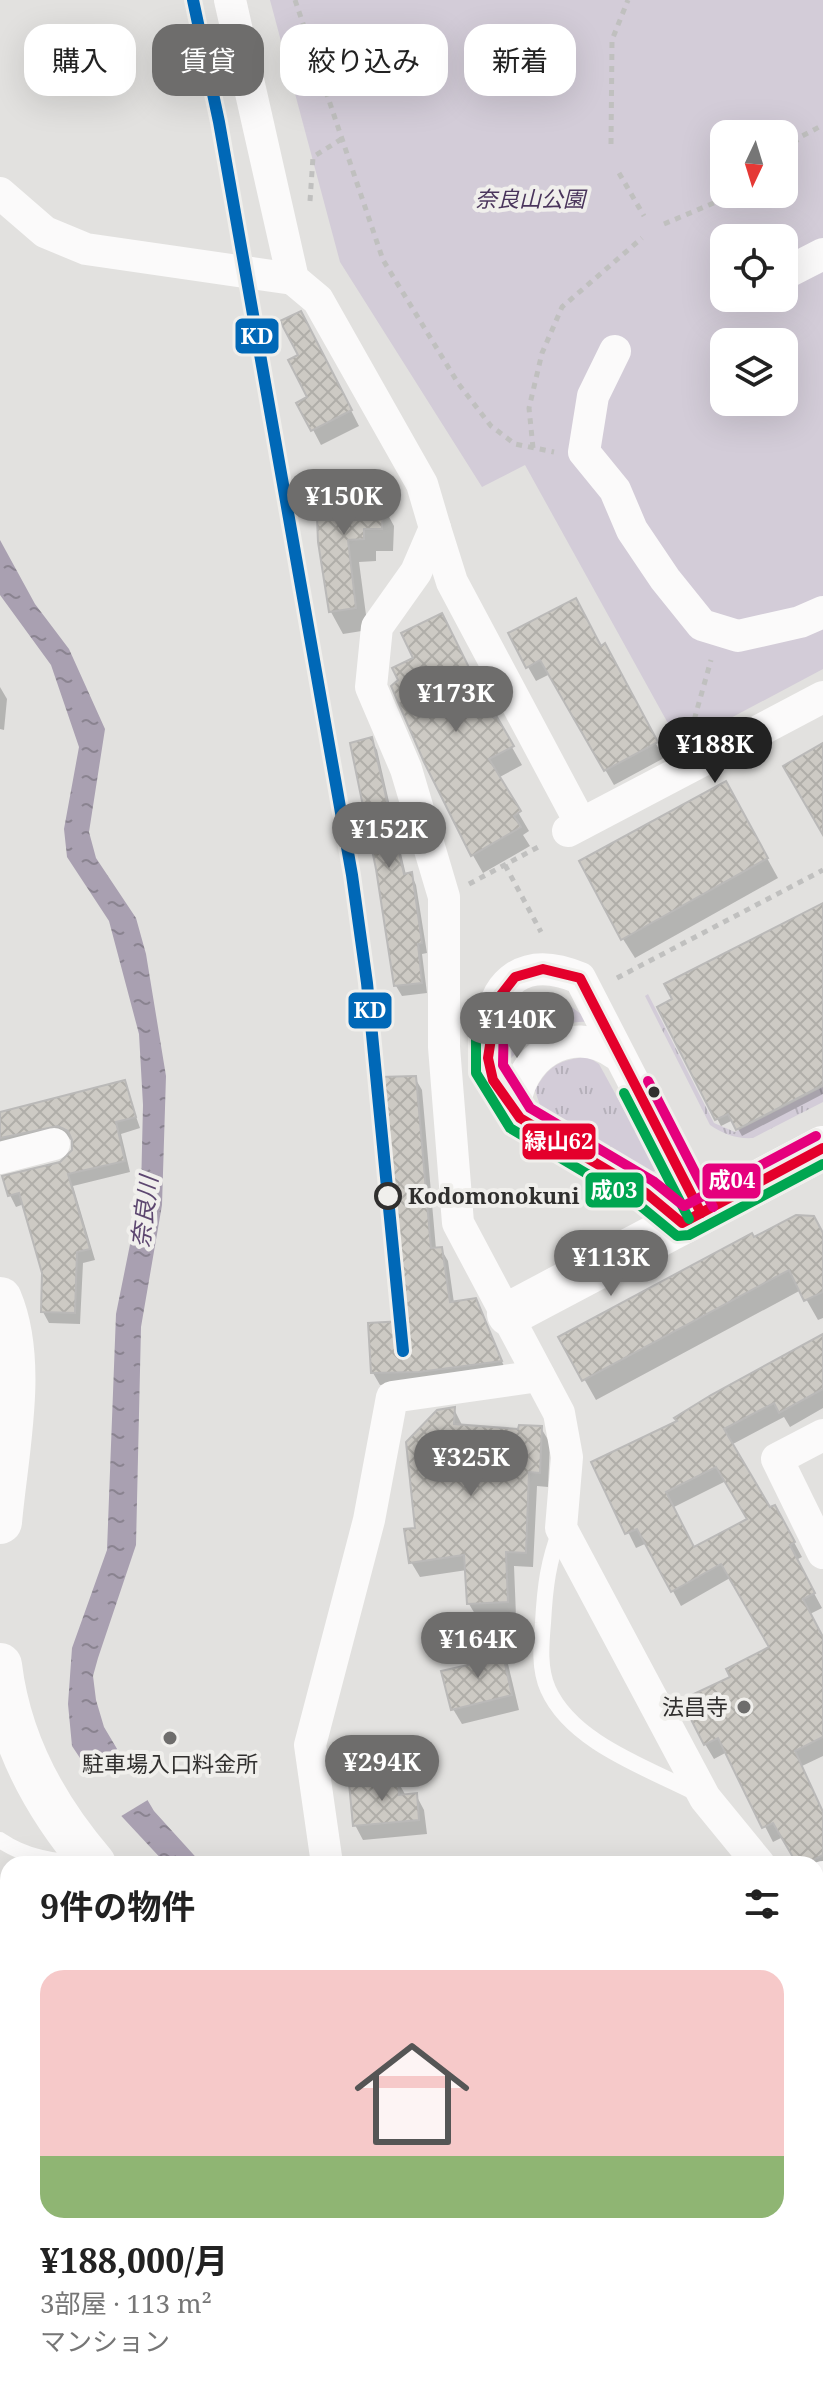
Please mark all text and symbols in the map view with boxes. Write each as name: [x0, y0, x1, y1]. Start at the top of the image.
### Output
chip: 購入: [24, 24, 136, 96]
chip: 賃貸: [152, 24, 264, 96]
chip: 絞り込み: [280, 24, 448, 96]
chip: 新着: [464, 24, 576, 96]
north arrow: [710, 120, 798, 208]
map controls: [710, 120, 798, 416]
park label: 奈良山公園: [475, 183, 588, 213]
button: locate: [710, 224, 798, 312]
line badge: KD: [234, 317, 280, 355]
text: KD: [240, 320, 274, 350]
button: layers: [710, 328, 798, 416]
pin: ¥150K: [288, 469, 400, 537]
text: ¥150K: [305, 477, 383, 513]
pin: ¥173K: [400, 666, 512, 734]
text: ¥173K: [417, 674, 495, 710]
pin: ¥188K: [659, 717, 771, 785]
text: ¥188K: [676, 725, 754, 761]
pin: ¥152K: [333, 802, 445, 870]
text: ¥152K: [350, 810, 428, 846]
line badge: KD: [347, 991, 393, 1030]
pin: ¥140K: [461, 992, 573, 1060]
text: KD: [353, 994, 387, 1024]
text: ¥140K: [478, 1000, 556, 1036]
unlabelled marker: [646, 1084, 662, 1100]
line badge: 緑山62: [521, 1122, 597, 1161]
text: 緑山62: [525, 1125, 593, 1155]
line badge: 成04: [701, 1162, 762, 1200]
text: 成04: [709, 1164, 755, 1194]
water label: 奈良川: [123, 1171, 165, 1250]
line badge: 成03: [584, 1171, 645, 1209]
text: 成03: [591, 1174, 637, 1204]
place label: Kodomonokuni: [408, 1180, 580, 1210]
marker: Kodomonokuni: [375, 1183, 401, 1209]
pin: ¥113K: [555, 1230, 667, 1298]
text: ¥113K: [572, 1238, 650, 1274]
pin: ¥325K: [415, 1430, 527, 1498]
text: ¥325K: [432, 1438, 510, 1474]
pin: ¥164K: [422, 1612, 534, 1680]
text: ¥164K: [439, 1620, 517, 1656]
place label: 法昌寺: [662, 1691, 728, 1721]
marker: 法昌寺: [735, 1698, 753, 1716]
marker: 駐車場入口料金所: [161, 1729, 179, 1747]
pin: ¥294K: [326, 1735, 438, 1803]
text: ¥294K: [343, 1743, 421, 1779]
place label: 駐車場入口料金所: [82, 1748, 258, 1778]
icon: filters: [740, 1882, 784, 1926]
text: 9件の物件: [40, 1883, 195, 1929]
icon: home: [340, 2022, 484, 2166]
text: ¥188,000/月: [40, 2237, 228, 2283]
text: 3部屋 · 113 m²: [40, 2285, 212, 2321]
text: マンション: [40, 2323, 170, 2359]

